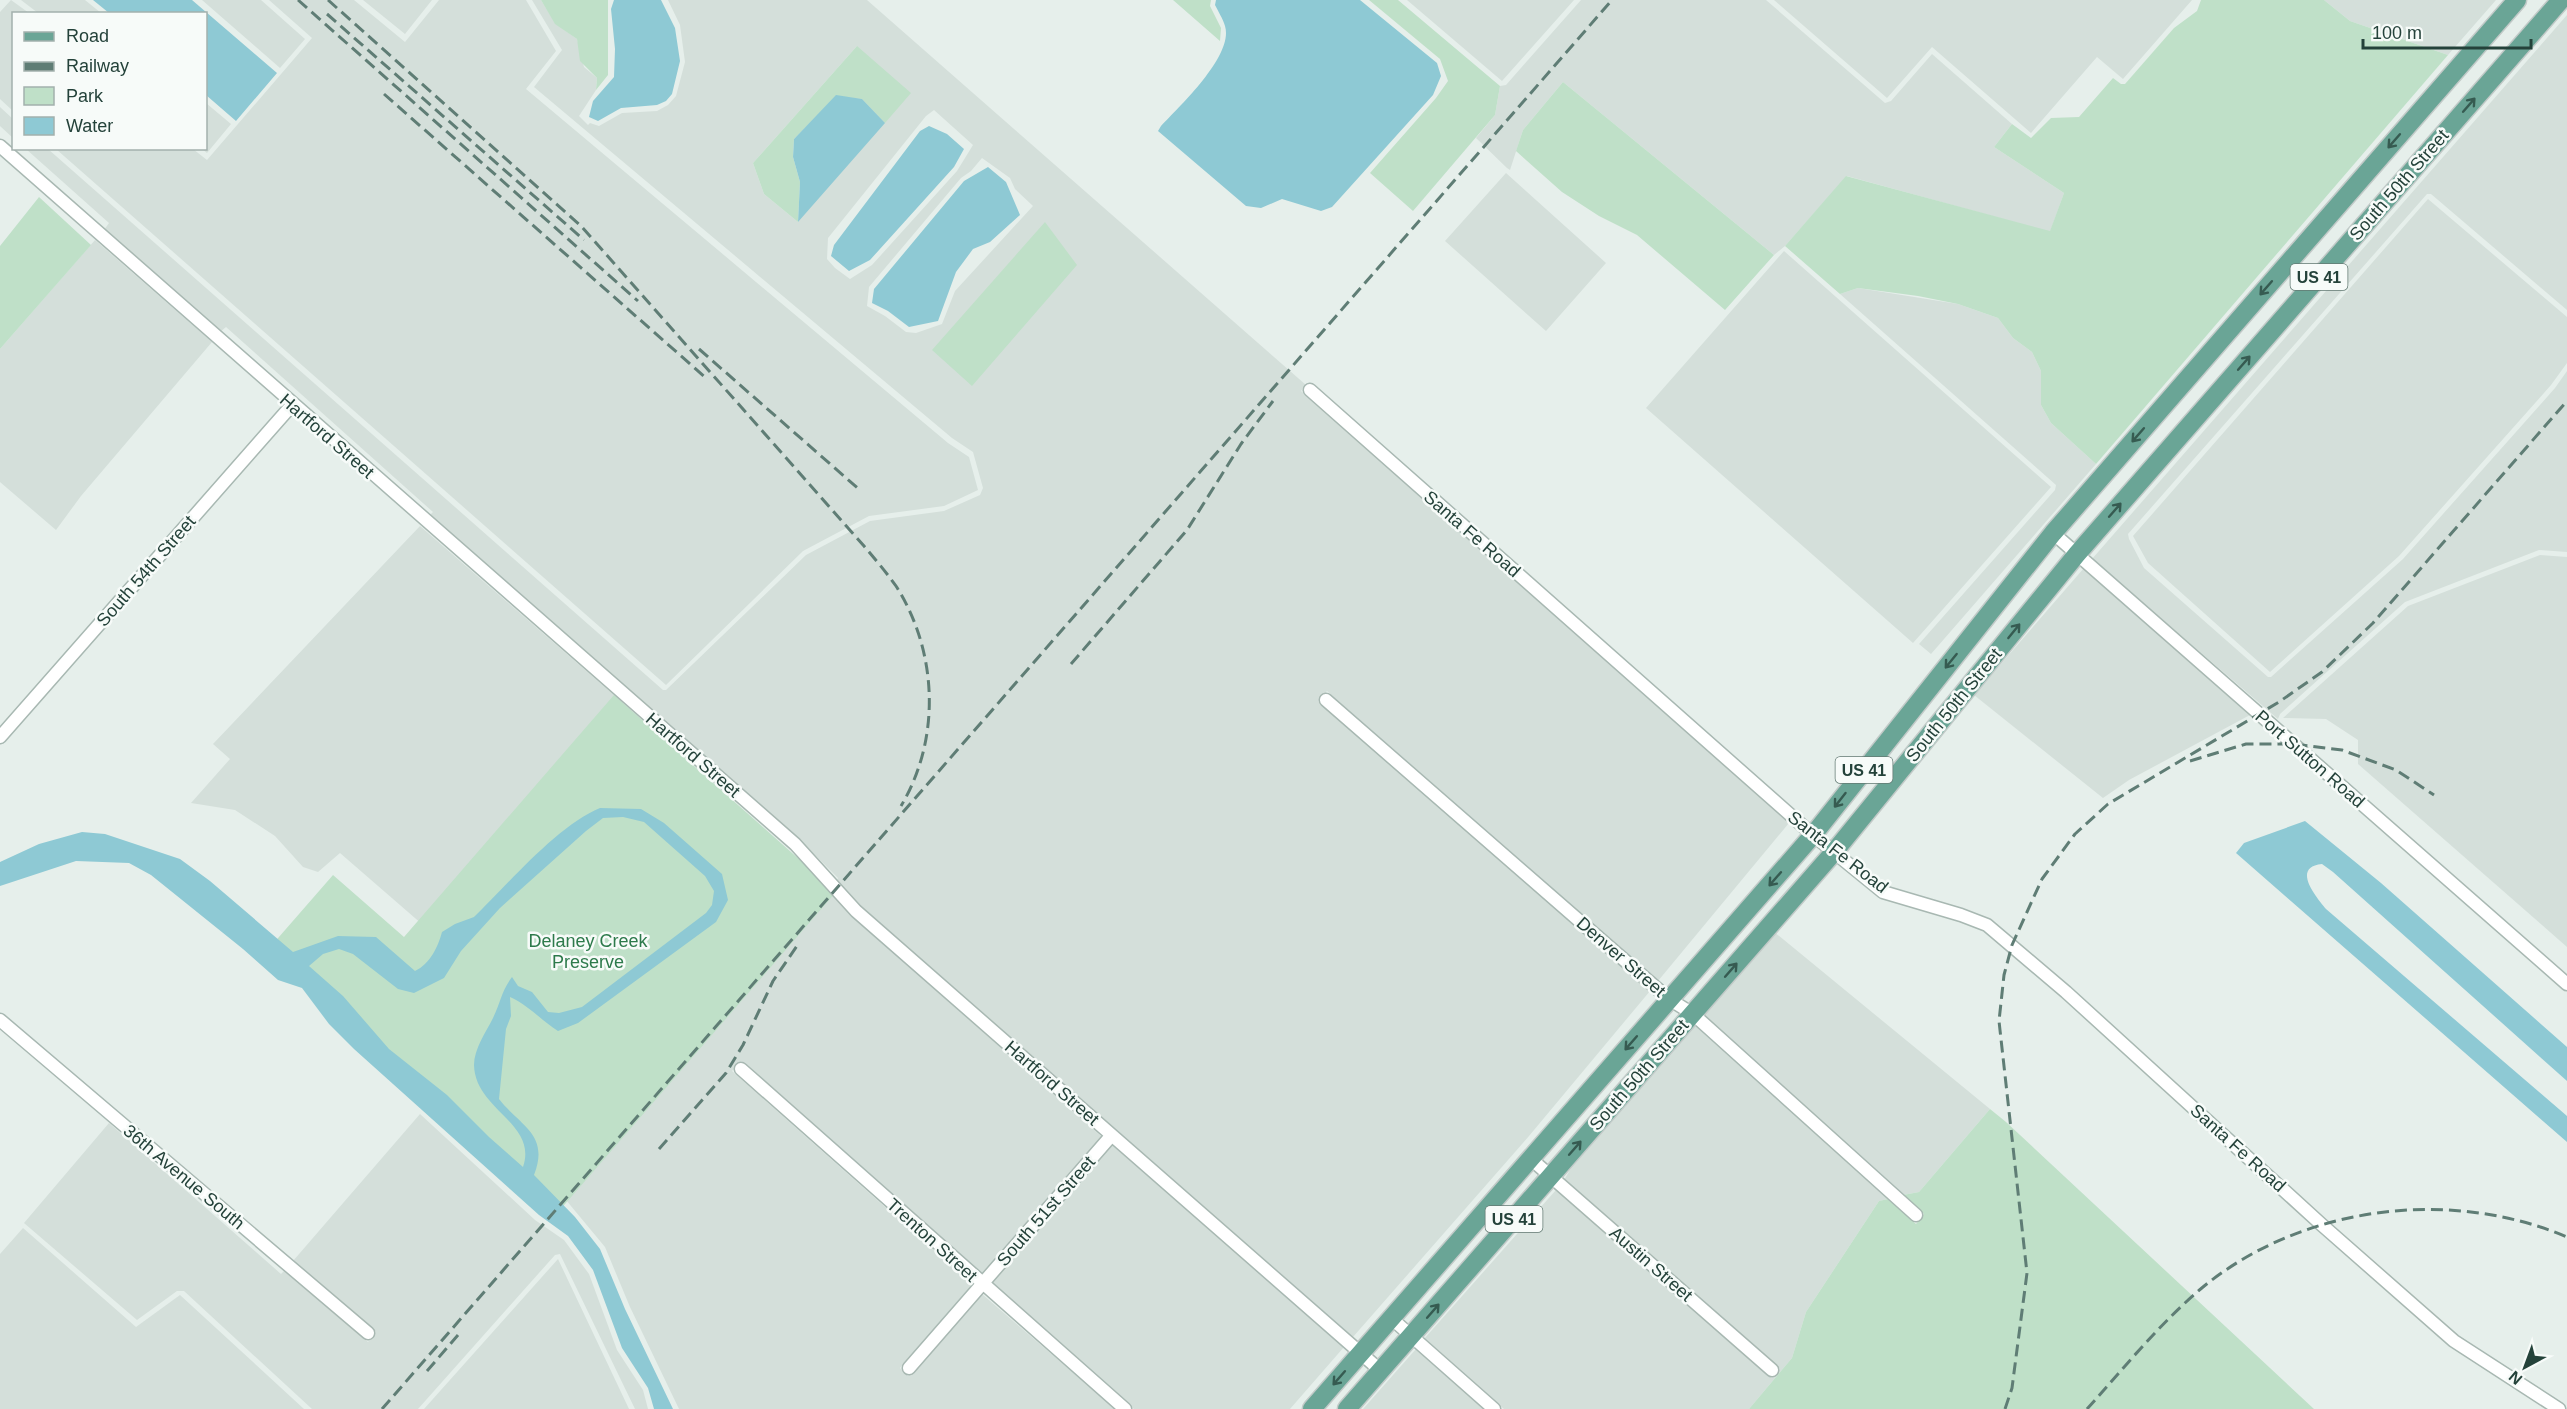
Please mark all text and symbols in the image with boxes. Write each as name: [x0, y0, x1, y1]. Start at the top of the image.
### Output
legend: [12, 12, 207, 150]
scale bar: [2363, 12, 2531, 50]
text: 100 m: [2372, 23, 2422, 43]
text: Road: [66, 26, 109, 46]
text: Railway: [66, 56, 129, 76]
text: Park: [66, 86, 104, 106]
one-way arrow: [2462, 98, 2476, 113]
text: Water: [66, 116, 113, 136]
street label: South 50th Street: [2345, 126, 2453, 244]
one-way arrow: [2387, 133, 2401, 148]
road number: US 41: [2290, 264, 2348, 290]
one-way arrow: [2259, 280, 2273, 295]
one-way arrow: [2237, 356, 2251, 371]
street label: Hartford Street: [276, 390, 378, 482]
one-way arrow: [2131, 427, 2145, 442]
street label: Santa Fe Road: [1420, 487, 1524, 581]
one-way arrow: [2108, 503, 2122, 518]
street label: South 54th Street: [92, 512, 200, 630]
one-way arrow: [2008, 623, 2021, 639]
street label: South 50th Street: [1902, 644, 2006, 766]
one-way arrow: [1945, 652, 1958, 668]
street label: Port Sutton Road: [2251, 706, 2369, 812]
street label: Hartford Street: [642, 709, 744, 801]
road number: US 41: [1836, 757, 1892, 783]
one-way arrow: [1834, 792, 1847, 808]
street label: Santa Fe Road: [1784, 807, 1892, 897]
one-way arrow: [1768, 871, 1781, 887]
street label: Denver Street: [1573, 913, 1669, 1001]
park label: Delaney Creek Preserve: [528, 931, 649, 972]
one-way arrow: [1724, 963, 1738, 978]
street label: South 50th Street: [1585, 1016, 1693, 1134]
one-way arrow: [1624, 1036, 1638, 1051]
street label: Hartford Street: [1001, 1037, 1103, 1129]
street label: Santa Fe Road: [2186, 1100, 2290, 1196]
street label: 36th Avenue South: [119, 1121, 249, 1233]
one-way arrow: [1568, 1141, 1582, 1156]
street label: South 51st Street: [993, 1152, 1099, 1270]
street label: Trenton Street: [883, 1194, 981, 1286]
road number: US 41: [1486, 1206, 1543, 1232]
street label: Austin Street: [1606, 1223, 1696, 1305]
one-way arrow: [1426, 1304, 1440, 1319]
north arrow: [2495, 1337, 2555, 1397]
text: N: [2506, 1368, 2525, 1388]
one-way arrow: [1332, 1370, 1346, 1385]

